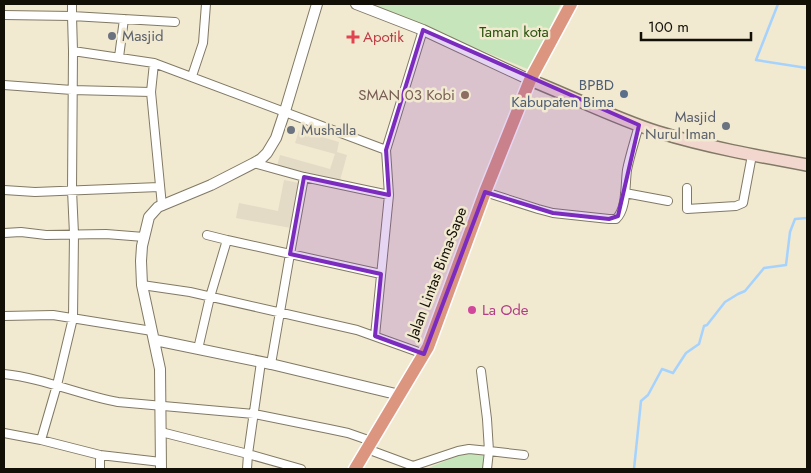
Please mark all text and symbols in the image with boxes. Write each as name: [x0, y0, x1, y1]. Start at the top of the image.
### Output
scale bar: [641, 10, 751, 42]
text: 100 m: [648, 16, 689, 38]
park label: Taman kota: [479, 21, 549, 43]
place label: Masjid: [122, 25, 164, 47]
place label: Apotik: [363, 26, 404, 48]
marker: Masjid: [106, 30, 118, 42]
marker: Apotik: [347, 31, 359, 43]
place label: BPBD Kabupaten Bima: [511, 74, 614, 113]
place label: SMAN 03 Kobi: [358, 84, 455, 106]
marker: BPBD Kabupaten Bima: [618, 88, 630, 100]
marker: SMAN 03 Kobi: [459, 89, 471, 101]
place label: Masjid Nurul Iman: [645, 106, 716, 145]
place label: Mushalla: [301, 119, 356, 141]
marker: Masjid Nurul Iman: [720, 120, 732, 132]
marker: Mushalla: [285, 124, 297, 136]
street label: Jalan Lintas Bima-Sape: [401, 204, 472, 344]
place label: La Ode: [482, 299, 529, 321]
marker: La Ode: [466, 304, 478, 316]

